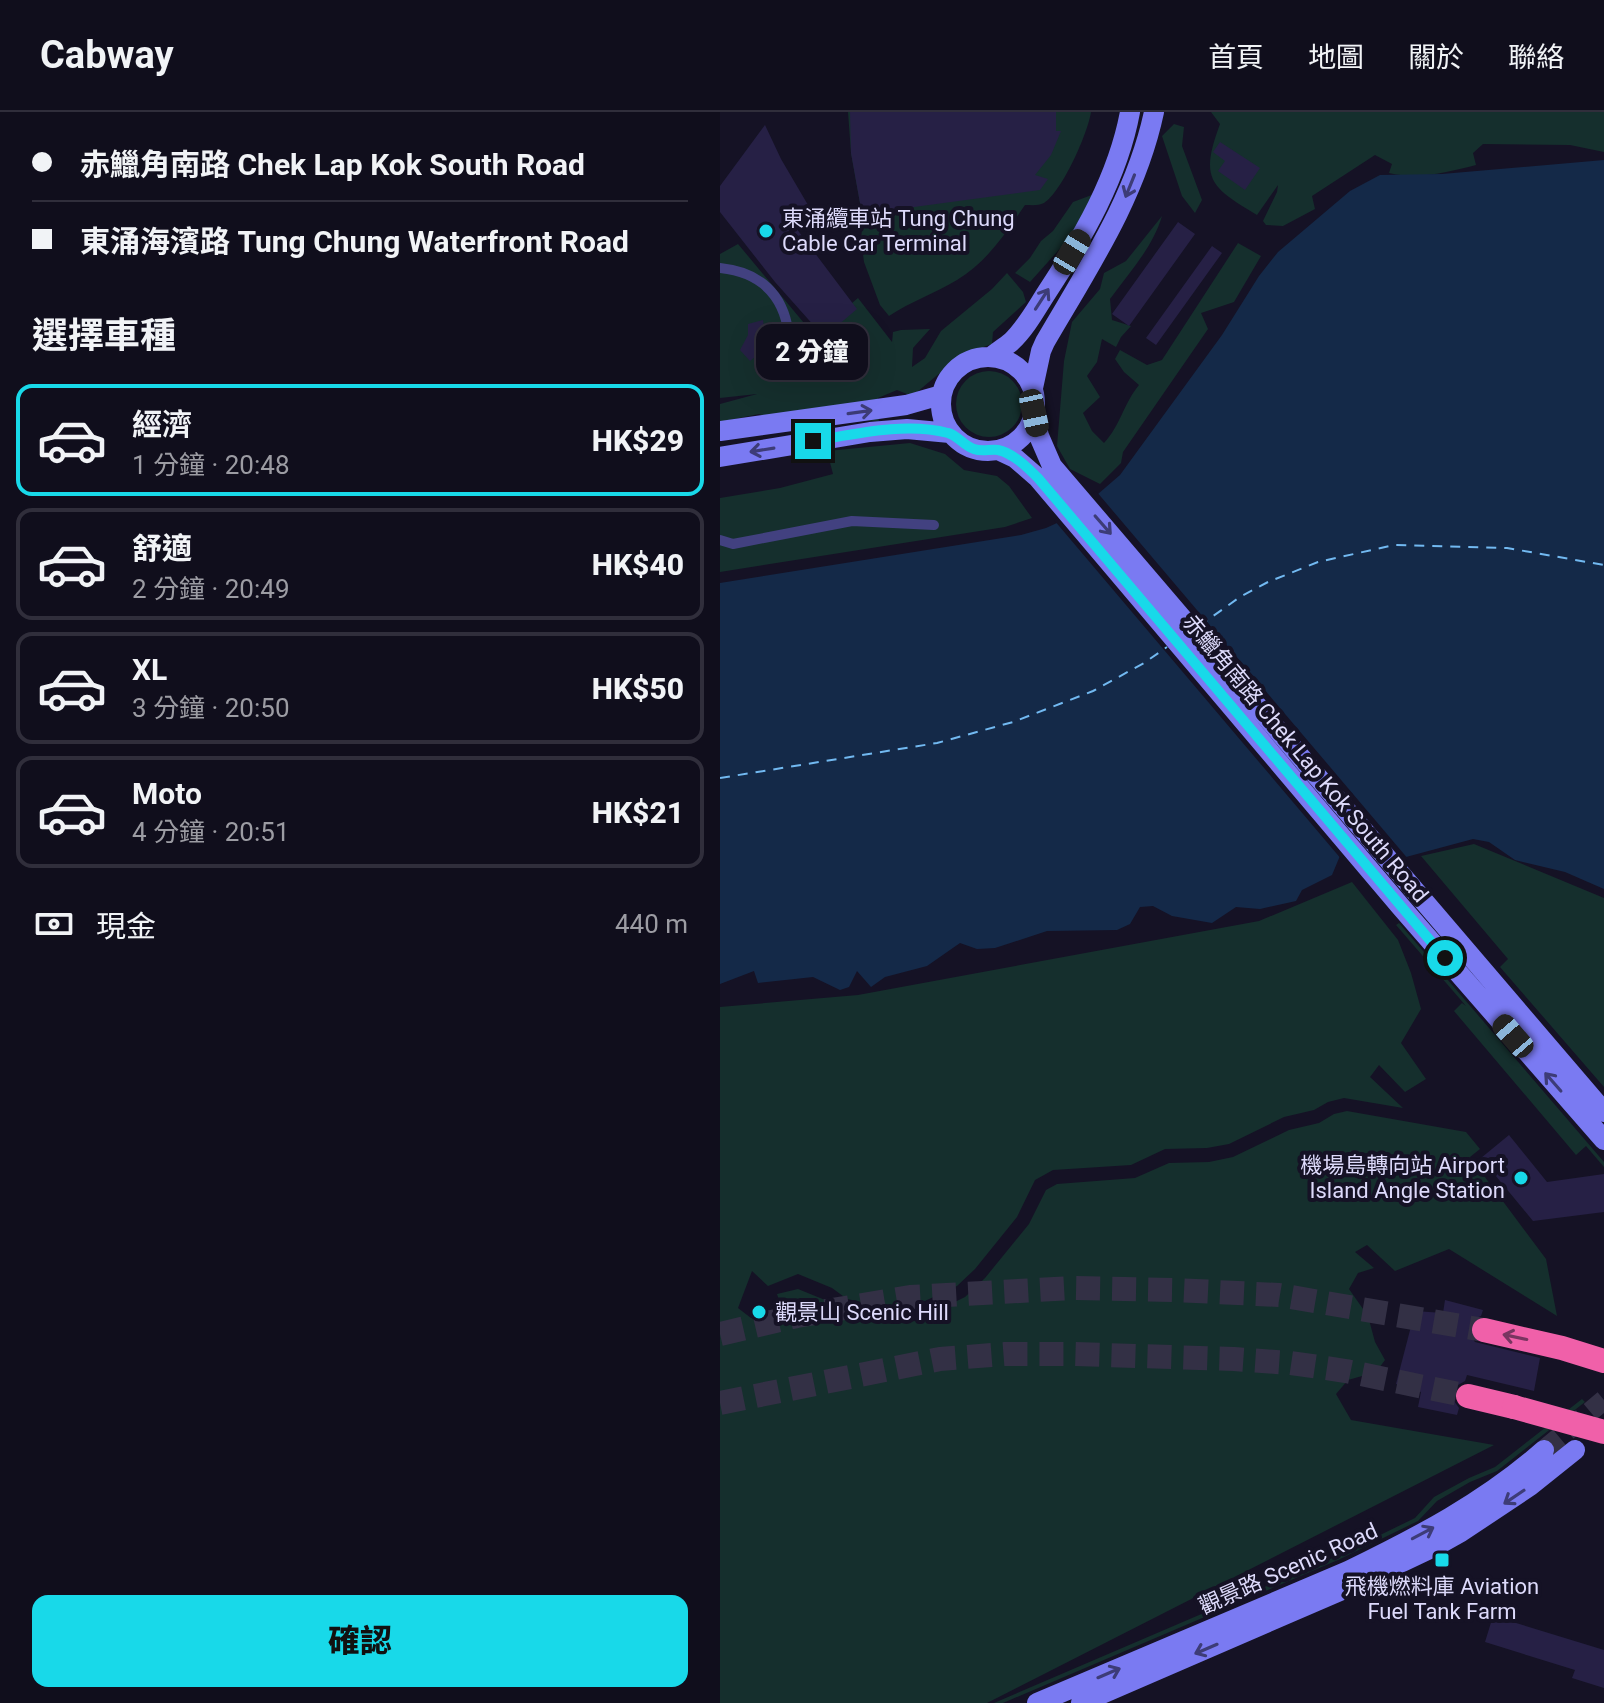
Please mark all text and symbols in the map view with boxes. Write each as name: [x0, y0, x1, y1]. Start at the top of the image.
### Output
text: Cabway: [40, 33, 174, 77]
text: 首頁: [1208, 41, 1264, 74]
text: 地圖: [1308, 41, 1364, 74]
text: 關於: [1408, 41, 1464, 74]
text: 聯絡: [1508, 41, 1564, 74]
text: 赤鱲角南路 Chek Lap Kok South Road: [80, 147, 585, 182]
one-way arrow: [1122, 173, 1137, 198]
place label: 東涌纜車站 Tung Chung Cable Car Terminal: [782, 206, 1015, 256]
marker: 東涌纜車站 Tung Chung Cable Car Terminal: [757, 222, 775, 240]
text: 東涌海濱路 Tung Chung Waterfront Road: [80, 224, 629, 259]
car: [1049, 225, 1095, 279]
one-way arrow: [1034, 289, 1051, 311]
text: 選擇車種: [32, 315, 176, 357]
callout: 2 分鐘: [757, 325, 869, 381]
text: 2 分鐘: [775, 337, 849, 367]
car: [1017, 387, 1051, 439]
icon: car: [36, 404, 108, 476]
one-way arrow: [847, 404, 873, 419]
text: 經濟: [132, 407, 192, 442]
text: HK$29: [592, 423, 684, 458]
route end: [795, 423, 831, 459]
one-way arrow: [750, 443, 776, 458]
text: 1 分鐘 · 20:48: [132, 450, 290, 480]
one-way arrow: [1094, 515, 1112, 535]
icon: car: [36, 528, 108, 600]
text: 舒適: [132, 531, 192, 566]
text: HK$40: [592, 547, 684, 582]
text: 2 分鐘 · 20:49: [132, 574, 290, 604]
street label: 赤鱲角南路 Chek Lap Kok South Road: [1178, 610, 1433, 907]
icon: car: [36, 652, 108, 724]
text: XL: [132, 652, 167, 687]
text: HK$50: [592, 671, 684, 706]
text: 3 分鐘 · 20:50: [132, 693, 290, 723]
icon: car: [36, 776, 108, 848]
text: Moto: [132, 776, 202, 811]
text: HK$21: [592, 795, 684, 830]
text: 4 分鐘 · 20:51: [132, 817, 290, 847]
icon: cash: [32, 902, 76, 946]
text: 現金: [96, 909, 156, 944]
text: 440 m: [615, 909, 688, 939]
route start: [1427, 940, 1463, 976]
car: [1488, 1010, 1538, 1062]
one-way arrow: [1544, 1072, 1562, 1092]
place label: 機場島轉向站 Airport Island Angle Station: [1300, 1153, 1505, 1203]
marker: 機場島轉向站 Airport Island Angle Station: [1512, 1169, 1530, 1187]
place label: 觀景山 Scenic Hill: [775, 1300, 949, 1325]
marker: 觀景山 Scenic Hill: [750, 1303, 768, 1321]
one-way arrow: [1503, 1329, 1529, 1344]
one-way arrow: [1503, 1489, 1525, 1505]
street label: 觀景路 Scenic Road: [1195, 1518, 1381, 1619]
one-way arrow: [1411, 1525, 1434, 1541]
marker: 飛機燃料庫 Aviation Fuel Tank Farm: [1433, 1551, 1451, 1569]
place label: 飛機燃料庫 Aviation Fuel Tank Farm: [1345, 1574, 1539, 1624]
button: 確認: [32, 1595, 688, 1687]
one-way arrow: [1194, 1642, 1219, 1657]
one-way arrow: [1096, 1664, 1120, 1679]

